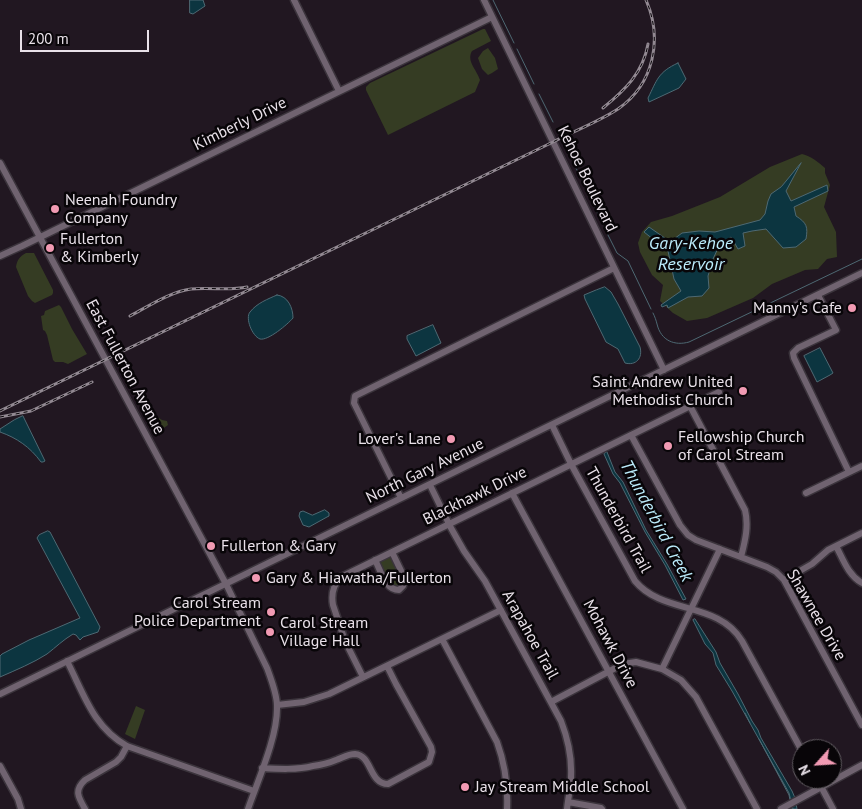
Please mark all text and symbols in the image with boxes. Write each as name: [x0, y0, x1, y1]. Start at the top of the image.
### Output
scale bar: [22, 20, 151, 52]
text: 200 m: [28, 29, 69, 48]
street label: Kimberly Drive: [190, 93, 290, 155]
street label: Kehoe Boulevard: [553, 123, 621, 235]
place label: Neenah Foundry Company: [65, 190, 177, 228]
marker: Neenah Foundry Company: [49, 203, 61, 215]
place label: Fullerton & Kimberly: [60, 229, 139, 267]
water label: Gary-Kehoe Reservoir: [649, 233, 733, 276]
marker: Fullerton & Kimberly: [44, 242, 56, 254]
street label: East Fullerton Avenue: [81, 296, 169, 438]
place label: Manny's Cafe: [753, 298, 842, 318]
marker: Manny's Cafe: [846, 302, 858, 314]
place label: Saint Andrew United Methodist Church: [592, 372, 733, 410]
marker: Saint Andrew United Methodist Church: [737, 385, 749, 397]
place label: Fellowship Church of Carol Stream: [678, 427, 805, 465]
place label: Lover's Lane: [358, 429, 441, 449]
marker: Lover's Lane: [445, 433, 457, 445]
street label: North Gary Avenue: [363, 434, 487, 508]
marker: Fellowship Church of Carol Stream: [662, 440, 674, 452]
water label: Thunderbird Creek: [615, 456, 697, 586]
street label: Blackhawk Drive: [420, 463, 530, 529]
street label: Thunderbird Trail: [581, 464, 655, 576]
place label: Fullerton & Gary: [221, 536, 336, 556]
marker: Fullerton & Gary: [205, 540, 217, 552]
street label: Shawnee Drive: [782, 566, 850, 664]
place label: Gary & Hiawatha/Fullerton: [266, 568, 452, 588]
marker: Gary & Hiawatha/Fullerton: [250, 572, 262, 584]
street label: Arapahoe Trail: [498, 587, 562, 683]
place label: Carol Stream Police Department: [134, 593, 261, 631]
street label: Mohawk Drive: [579, 596, 641, 692]
marker: Carol Stream Police Department: [265, 606, 277, 618]
place label: Carol Stream Village Hall: [280, 613, 368, 651]
marker: Carol Stream Village Hall: [264, 626, 276, 638]
north arrow: [792, 739, 842, 789]
text: N: [794, 762, 815, 778]
place label: Jay Stream Middle School: [475, 777, 650, 797]
marker: Jay Stream Middle School: [459, 781, 471, 793]

